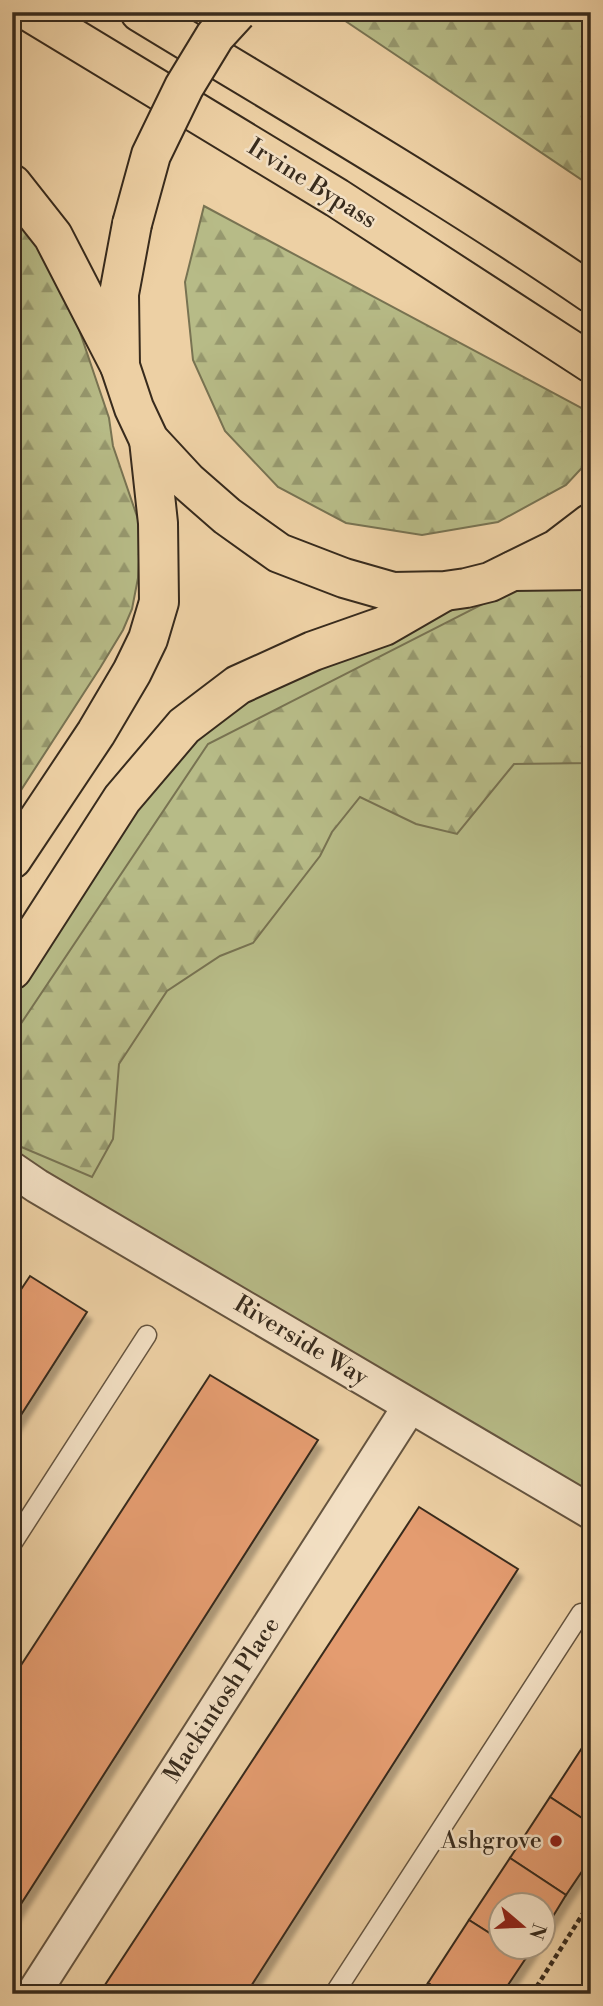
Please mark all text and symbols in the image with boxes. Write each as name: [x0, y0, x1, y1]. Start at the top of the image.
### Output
street label: Irvine Bypass: [242, 132, 382, 236]
street label: Riverside Way: [228, 1289, 374, 1393]
street label: Mackintosh Place: [157, 1611, 287, 1789]
place label: Ashgrove: [440, 1826, 542, 1856]
marker: Ashgrove: [548, 1833, 564, 1849]
north arrow: [488, 1890, 558, 1960]
text: N: [523, 1920, 551, 1942]

